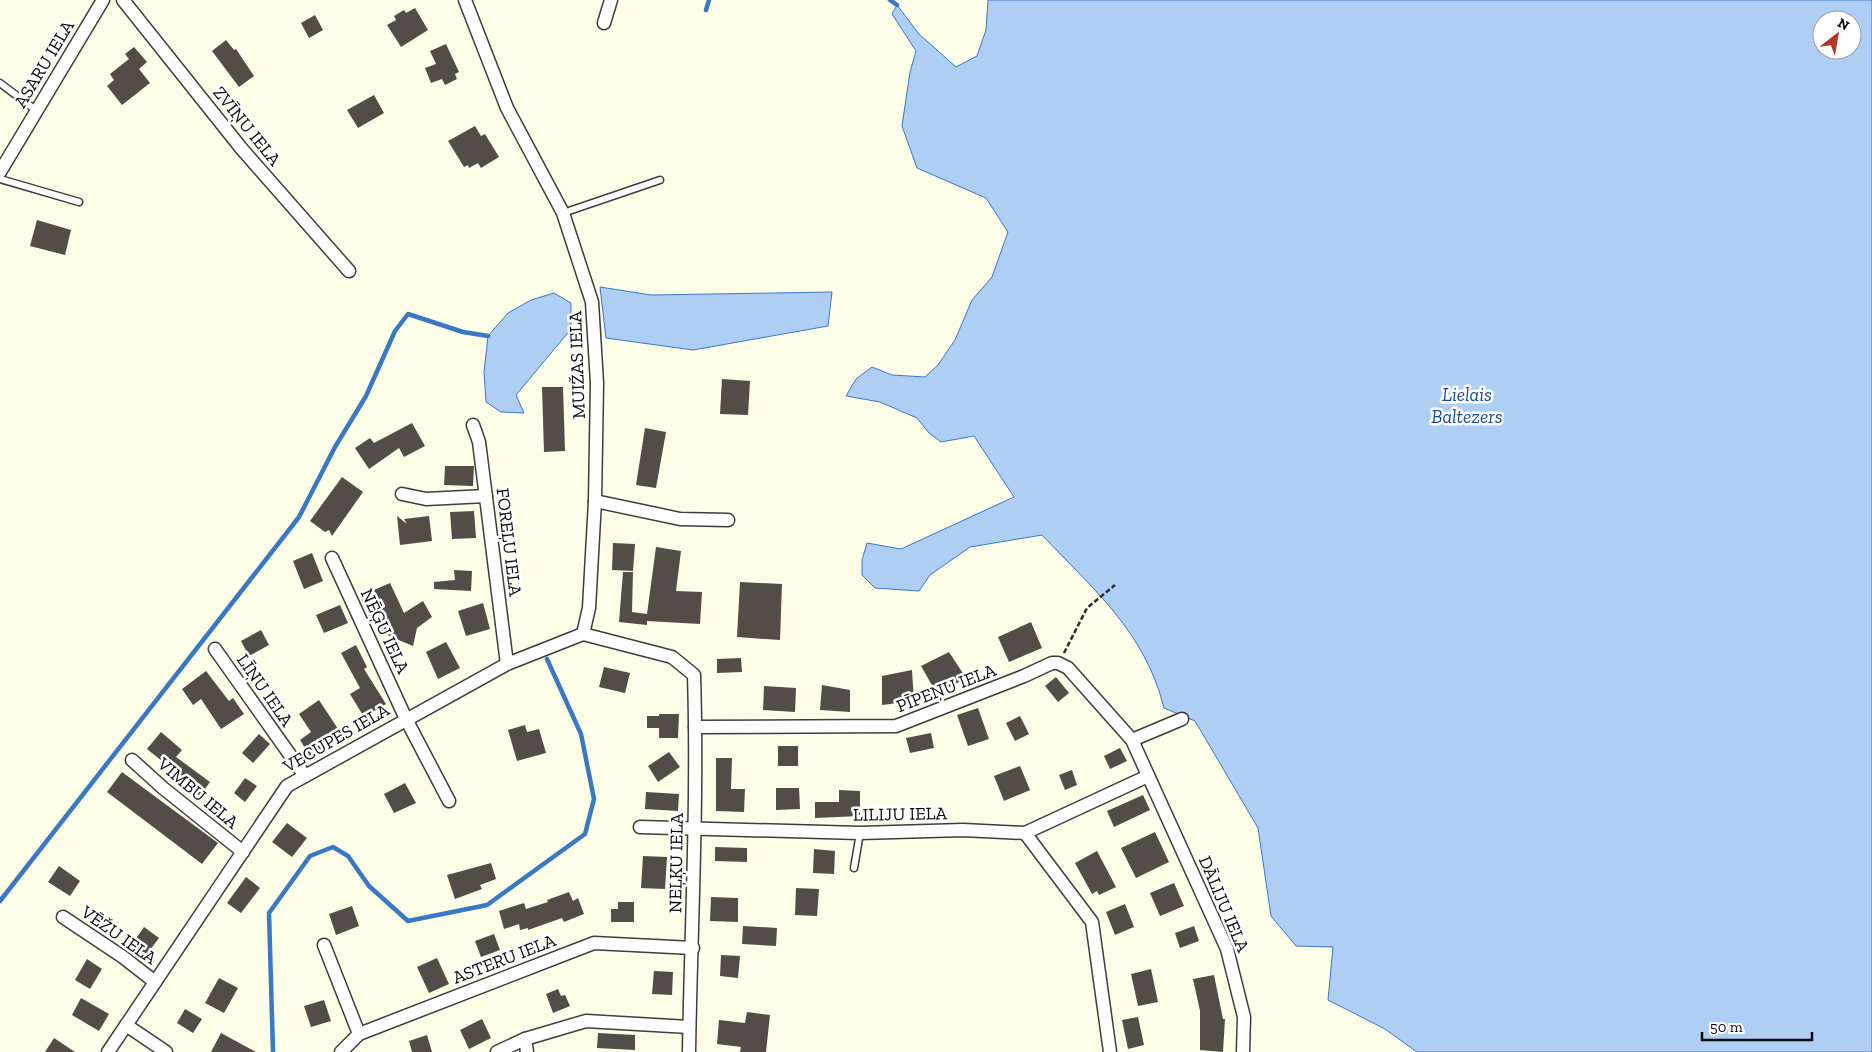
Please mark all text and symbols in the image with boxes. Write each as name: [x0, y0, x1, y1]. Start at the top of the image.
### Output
north arrow: [1812, 10, 1862, 60]
text: N: [1834, 14, 1853, 34]
street label: ASARU IELA: [9, 16, 79, 112]
street label: ZVĪŅU IELA: [208, 82, 286, 170]
street label: MUIŽAS IELA: [564, 310, 590, 419]
water label: Lielais Baltezers: [1431, 383, 1503, 428]
street label: FOREĻU IELA: [491, 487, 527, 598]
street label: NĒĢU IELA: [356, 585, 414, 677]
street label: LĪŅU IELA: [232, 649, 298, 731]
street label: PĪPEŅU IELA: [893, 659, 999, 717]
street label: VECUPES IELA: [278, 699, 393, 778]
street label: VIMBU IELA: [152, 752, 243, 833]
street label: LILIJU IELA: [853, 802, 948, 826]
street label: NEĻĶU IELA: [664, 812, 688, 913]
street label: DĀLIJU IELA: [1194, 853, 1254, 956]
street label: VĒŽU IELA: [76, 900, 161, 969]
street label: ASTERU IELA: [449, 929, 559, 989]
scale bar: [1702, 1010, 1812, 1042]
text: 50 m: [1710, 1018, 1743, 1036]

